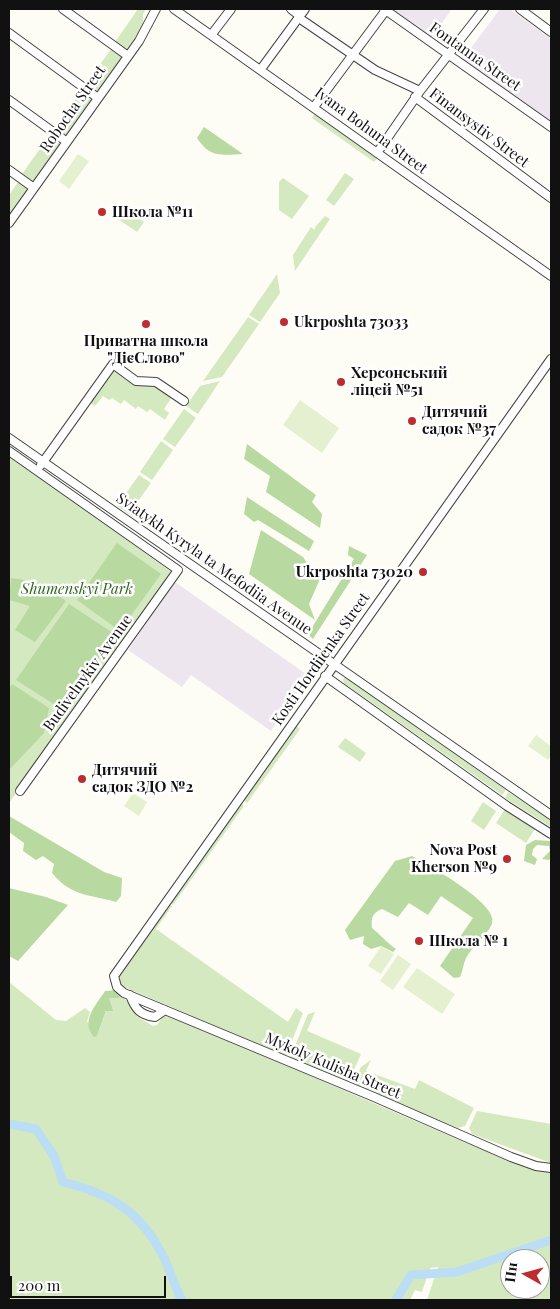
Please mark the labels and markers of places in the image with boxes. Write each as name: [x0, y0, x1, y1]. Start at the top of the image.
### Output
place label: Школа №11: [112, 203, 193, 221]
marker: Школа №11: [96, 206, 108, 218]
place label: Ukrposhta 73033: [294, 313, 408, 331]
marker: Ukrposhta 73033: [278, 316, 290, 328]
marker: Приватна школа "ДієСлово": [140, 318, 152, 330]
place label: Приватна школа "ДієСлово": [84, 332, 208, 367]
place label: Херсонський ліцей №51: [351, 364, 448, 399]
marker: Херсонський ліцей №51: [335, 376, 347, 388]
place label: Дитячий садок №37: [422, 403, 496, 438]
marker: Дитячий садок №37: [406, 415, 418, 427]
place label: Ukrposhta 73020: [296, 563, 413, 581]
marker: Ukrposhta 73020: [417, 566, 429, 578]
place label: Дитячий садок ЗДО №2: [92, 761, 193, 796]
marker: Дитячий садок ЗДО №2: [76, 773, 88, 785]
place label: Nova Post Kherson №9: [411, 841, 497, 876]
marker: Nova Post Kherson №9: [501, 853, 513, 865]
place label: Школа № 1: [429, 932, 508, 950]
marker: Школа № 1: [413, 935, 425, 947]

